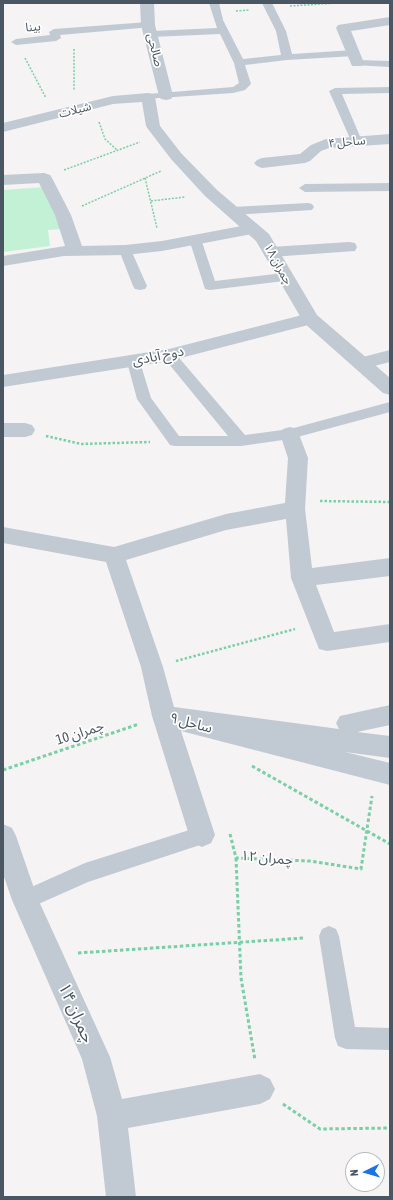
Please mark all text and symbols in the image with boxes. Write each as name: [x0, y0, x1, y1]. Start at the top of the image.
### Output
street label: بینا: [25, 19, 41, 35]
street label: صالحی: [144, 32, 166, 68]
street label: شیلات: [57, 99, 93, 121]
street label: ساحل ۴: [328, 133, 366, 151]
street label: چمران ۱۸: [261, 241, 295, 287]
street label: دوخ آبادی: [131, 343, 185, 369]
street label: ساحل ۹: [168, 709, 214, 737]
street label: چمران 10: [54, 717, 106, 749]
street label: چمران ۱۲: [240, 847, 294, 869]
street label: چمران ۱۴: [54, 980, 98, 1046]
north arrow: [345, 1152, 385, 1192]
text: N: [348, 1169, 360, 1177]

